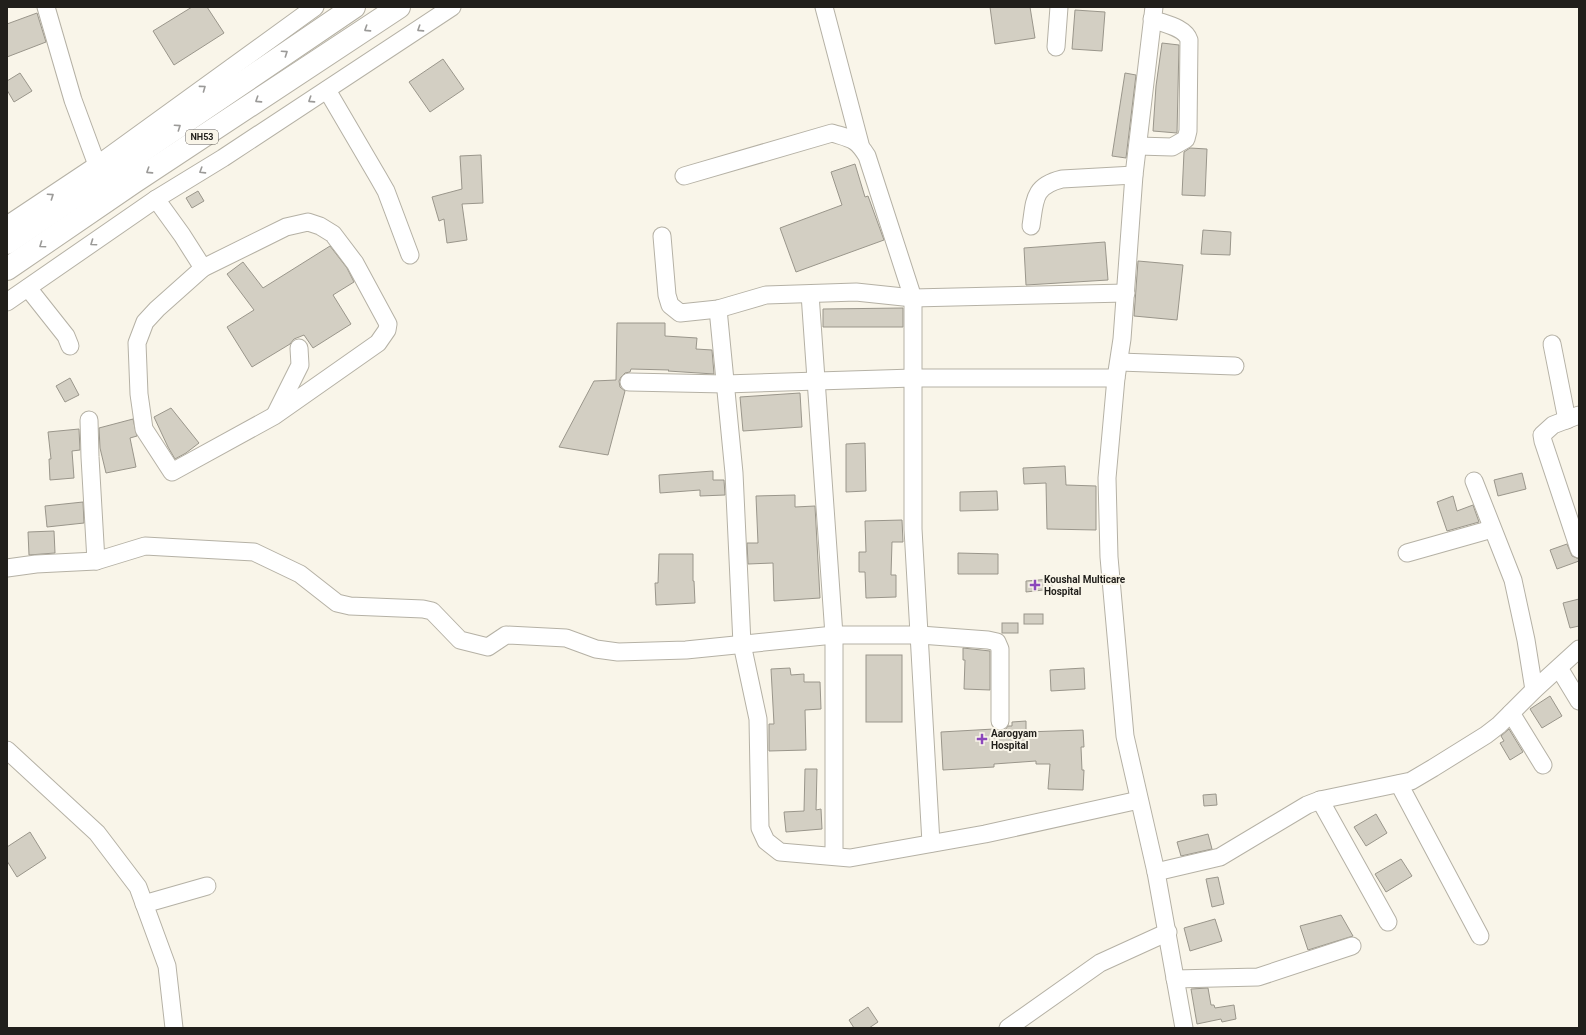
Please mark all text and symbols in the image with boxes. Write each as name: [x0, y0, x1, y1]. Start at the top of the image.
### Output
one-way arrow: [364, 24, 371, 32]
one-way arrow: [417, 24, 424, 32]
one-way arrow: [281, 51, 288, 58]
one-way arrow: [199, 85, 206, 93]
one-way arrow: [255, 95, 262, 103]
one-way arrow: [308, 96, 315, 103]
one-way arrow: [174, 124, 181, 131]
road number: NH53: [186, 130, 218, 144]
one-way arrow: [199, 166, 206, 174]
one-way arrow: [147, 167, 154, 174]
one-way arrow: [47, 193, 54, 200]
one-way arrow: [90, 238, 97, 246]
one-way arrow: [40, 240, 47, 247]
place label: Koushal Multicare Hospital: [1044, 574, 1126, 597]
marker: Koushal Multicare Hospital: [1029, 579, 1041, 591]
place label: Aarogyam Hospital: [991, 728, 1037, 751]
marker: Aarogyam Hospital: [976, 733, 988, 745]

